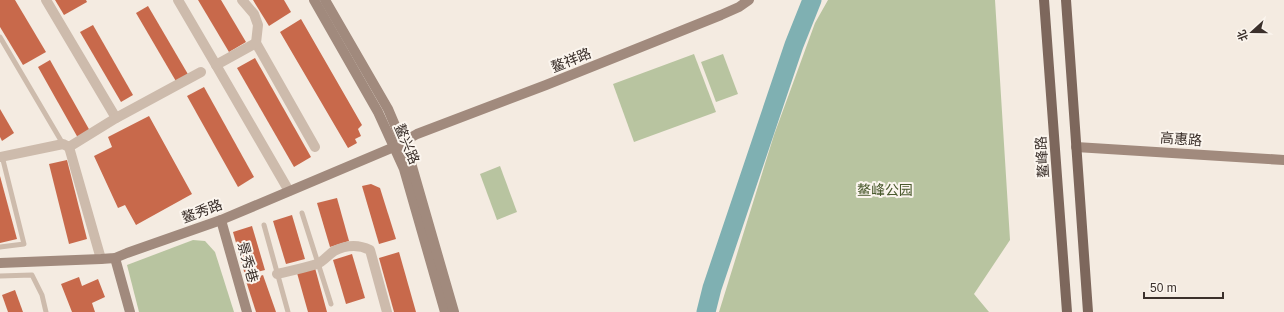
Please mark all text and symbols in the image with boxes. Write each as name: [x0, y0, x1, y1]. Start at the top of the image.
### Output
north arrow: [1232, 12, 1272, 52]
text: 北: [1235, 28, 1250, 43]
street label: 鳌祥路: [549, 45, 593, 75]
street label: 鳌兴路: [391, 122, 423, 166]
street label: 高惠路: [1159, 130, 1203, 148]
street label: 鳌峰路: [1033, 135, 1051, 179]
park label: 鳌峰公园: [857, 182, 913, 198]
street label: 鳌秀路: [180, 196, 224, 226]
street label: 景秀巷: [235, 240, 261, 284]
scale bar: [1144, 274, 1223, 300]
text: 50 m: [1150, 281, 1177, 295]

